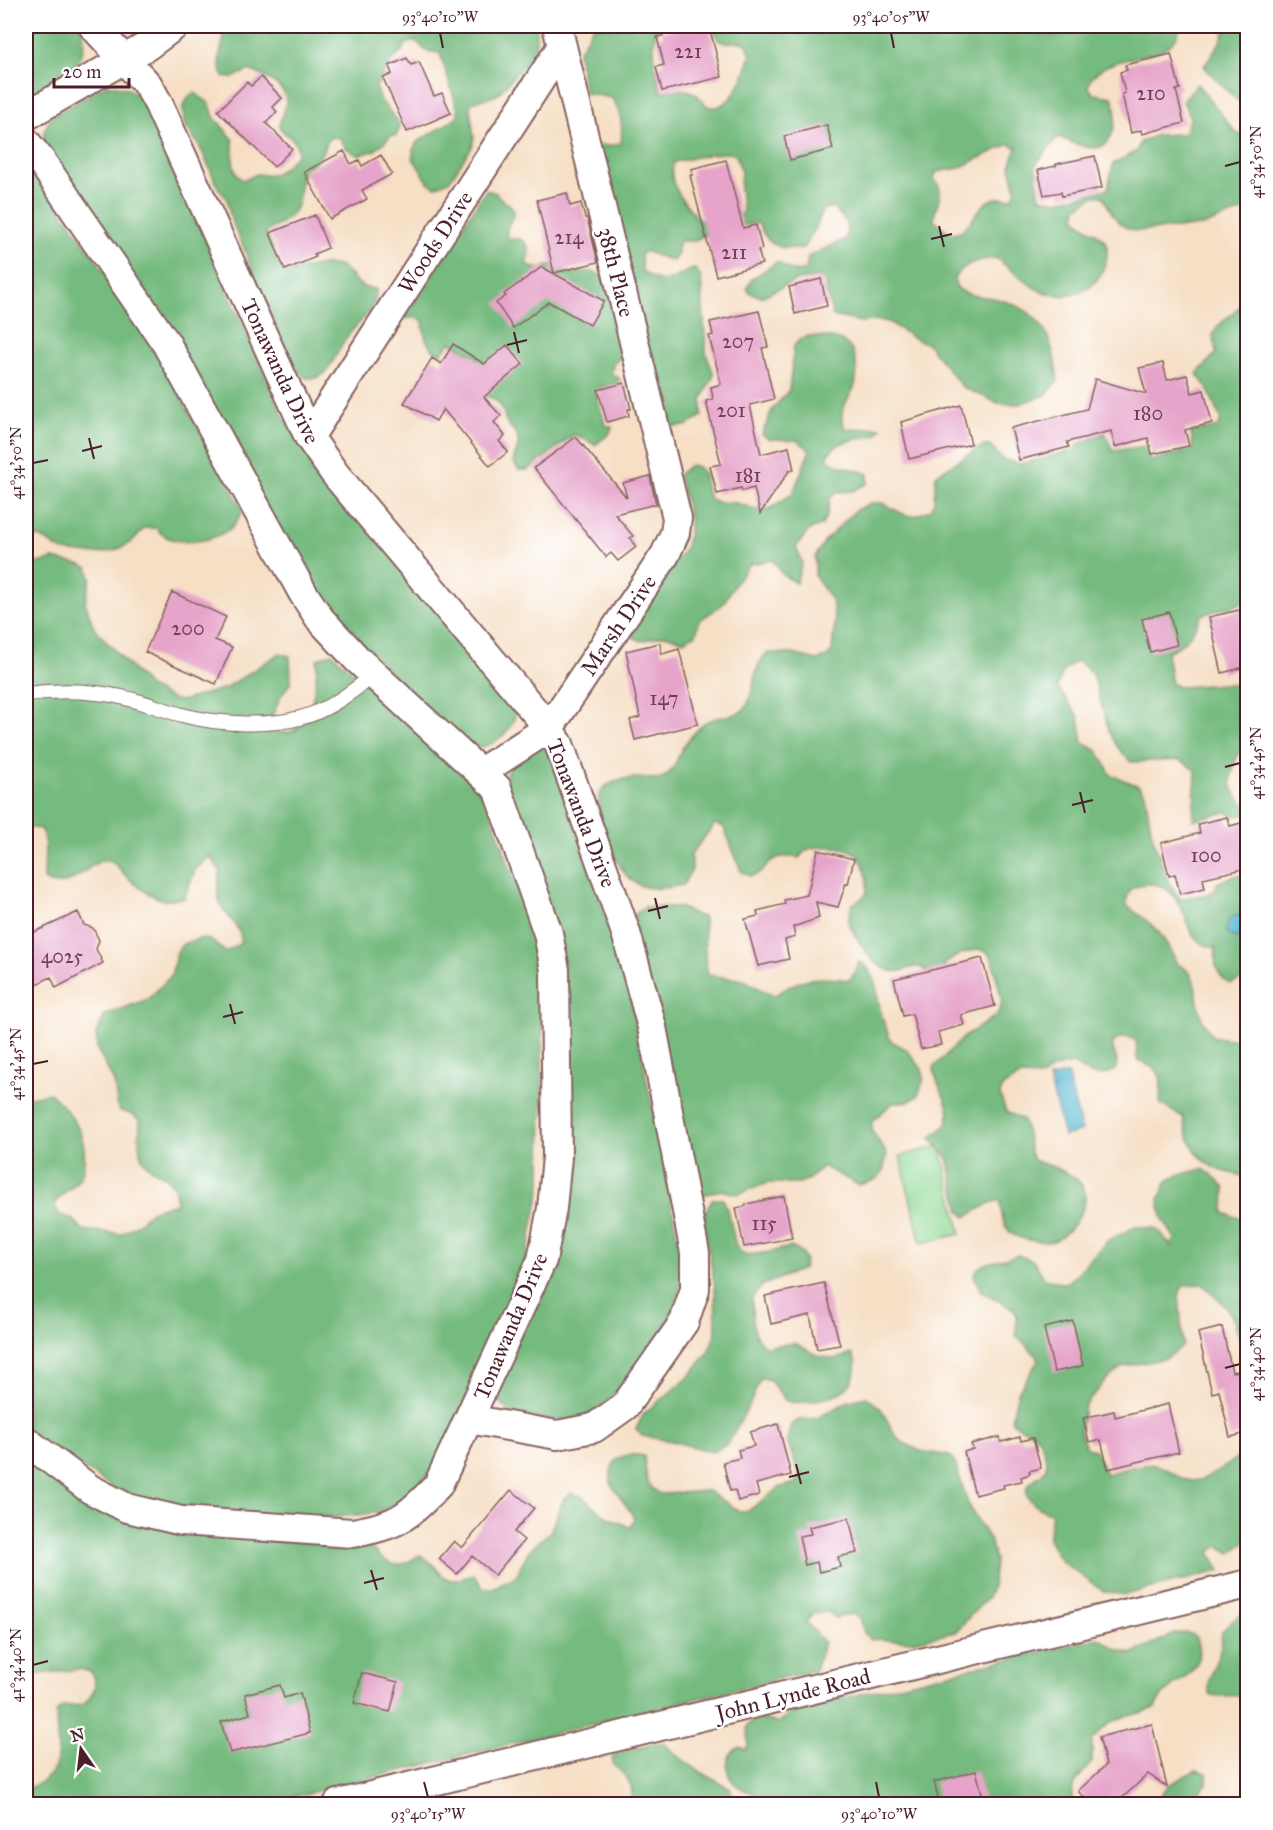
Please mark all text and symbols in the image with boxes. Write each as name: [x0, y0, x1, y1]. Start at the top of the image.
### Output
text: 93°40'10"W: [402, 8, 479, 26]
text: 93°40'05"W: [852, 8, 930, 26]
house number: 221: [674, 39, 702, 63]
scale bar: [54, 51, 129, 89]
text: 20 m: [63, 61, 101, 83]
house number: 210: [1136, 81, 1166, 105]
text: 41°34'50"N: [1247, 125, 1265, 199]
street label: Woods Drive: [392, 186, 479, 299]
street label: 38th Place: [592, 224, 641, 320]
house number: 214: [555, 225, 584, 249]
house number: 211: [721, 240, 747, 264]
street label: Tonawanda Drive: [235, 294, 326, 448]
house number: 207: [722, 329, 754, 353]
house number: 201: [716, 398, 746, 422]
house number: 180: [1133, 401, 1163, 425]
text: 41°34'50"N: [7, 426, 25, 500]
house number: 181: [735, 463, 761, 487]
street label: Marsh Drive: [575, 570, 662, 681]
house number: 200: [171, 616, 205, 640]
house number: 147: [650, 686, 678, 710]
text: 41°34'45"N: [1247, 726, 1265, 799]
street label: Tonawanda Drive: [541, 735, 622, 891]
house number: 100: [1190, 843, 1222, 867]
house number: 4025: [41, 944, 83, 968]
text: 41°34'45"N: [7, 1027, 25, 1100]
house number: 115: [752, 1211, 776, 1235]
street label: Tonawanda Drive: [467, 1249, 554, 1404]
text: 41°34'40"N: [1247, 1326, 1265, 1401]
text: 41°34'40"N: [7, 1627, 25, 1702]
street label: John Lynde Road: [711, 1662, 873, 1727]
north arrow: [51, 1719, 111, 1779]
text: N: [69, 1724, 87, 1746]
text: 93°40'15"W: [391, 1805, 466, 1823]
text: 93°40'10"W: [841, 1805, 918, 1823]

